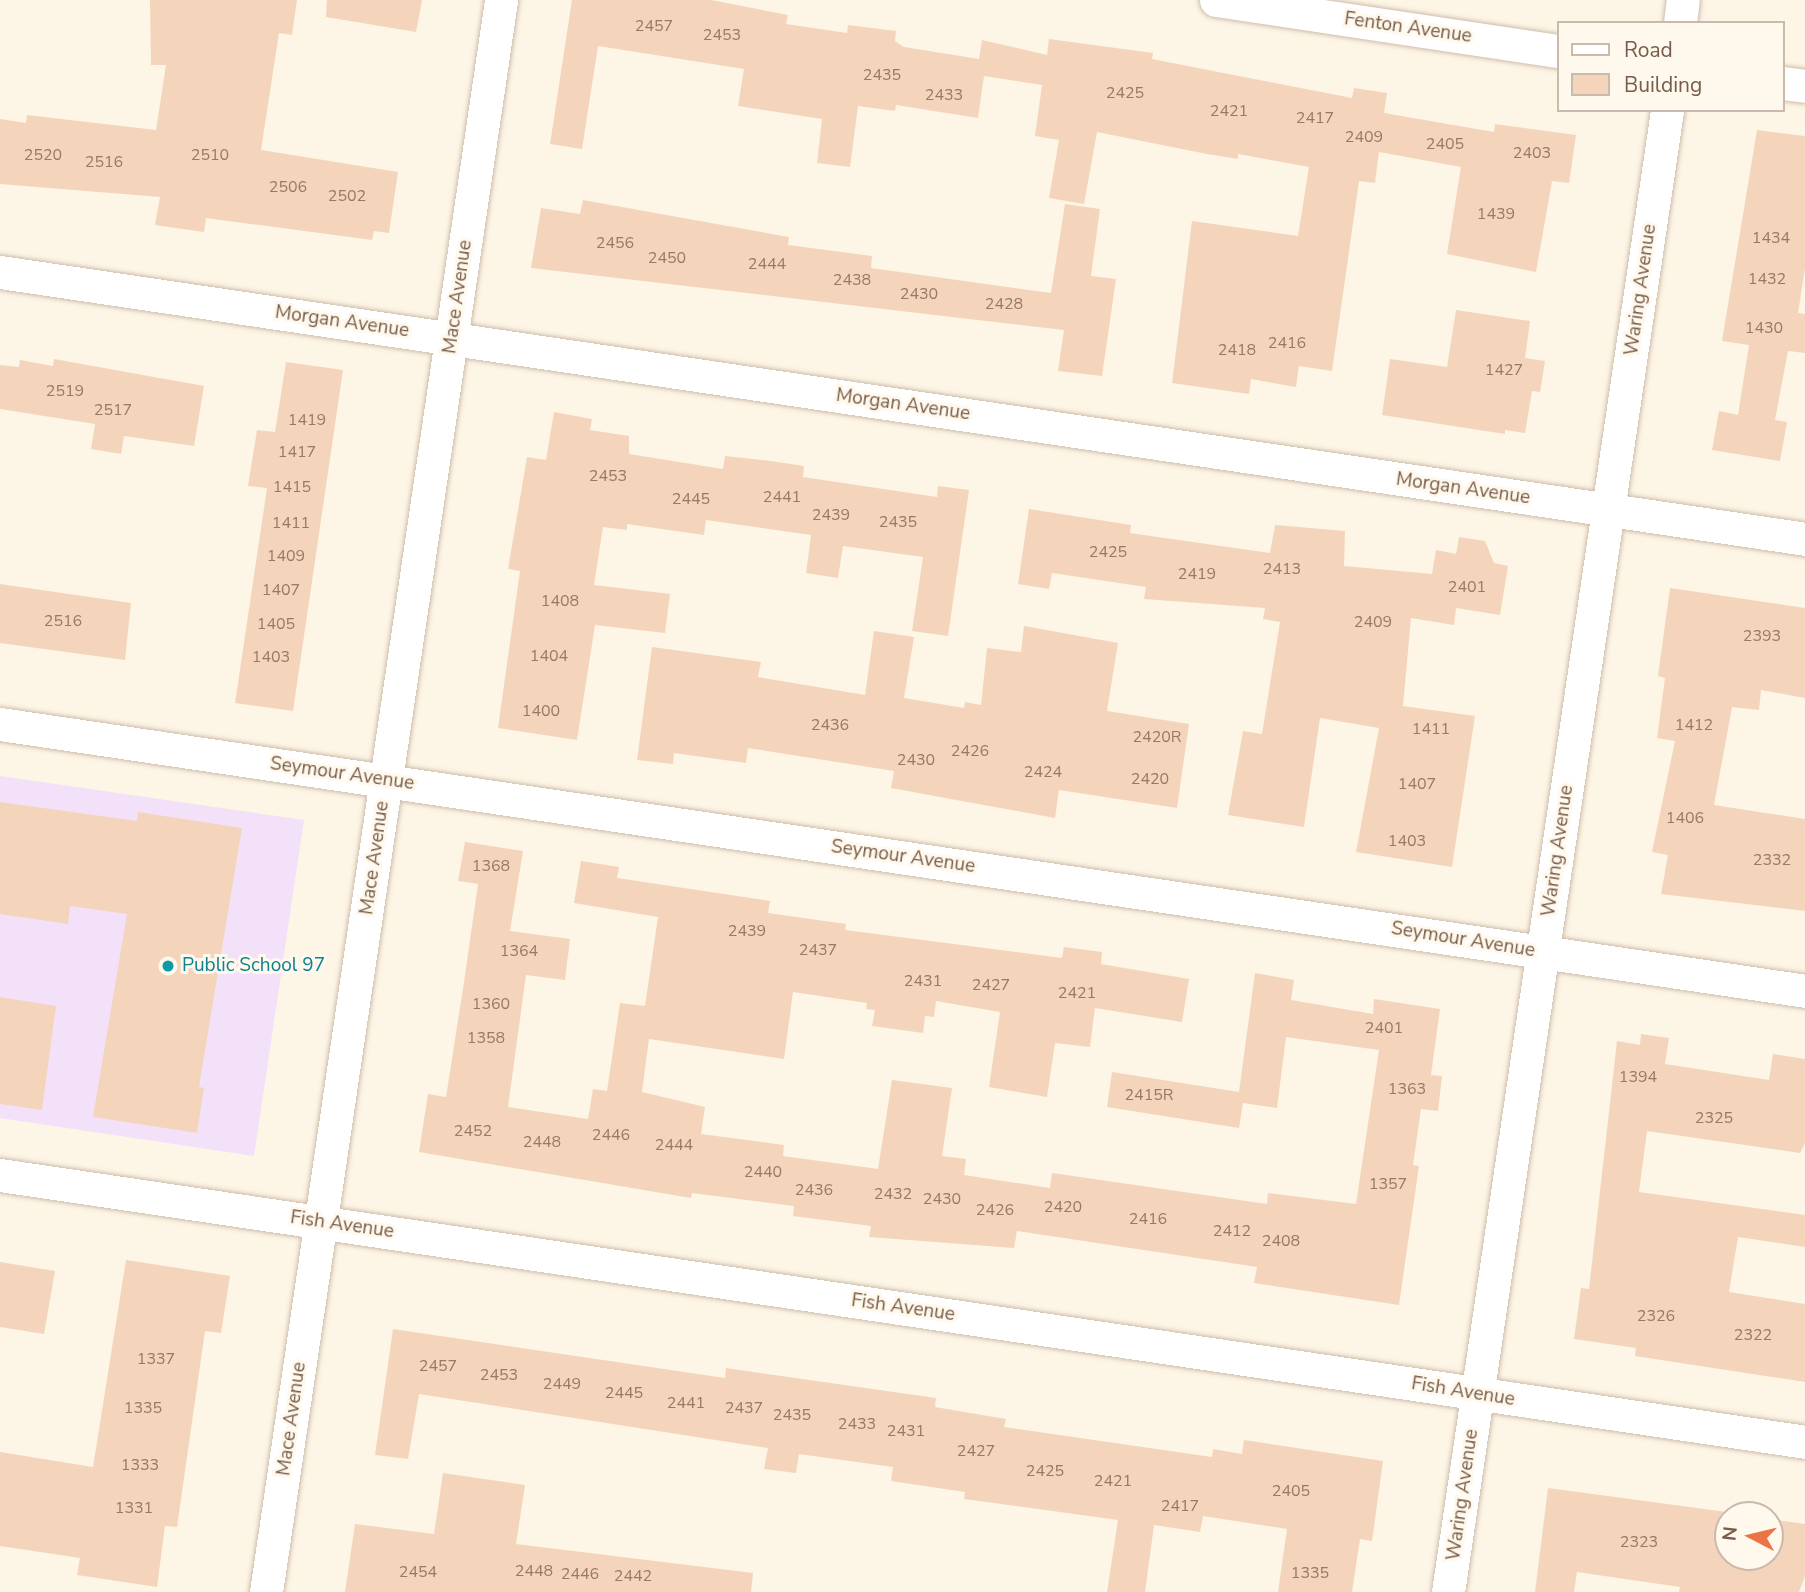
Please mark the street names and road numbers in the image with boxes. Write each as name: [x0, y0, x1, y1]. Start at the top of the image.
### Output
street label: Fenton Avenue: [1343, 8, 1473, 48]
street label: Waring Avenue: [1620, 223, 1662, 357]
street label: Mace Avenue: [439, 239, 477, 355]
street label: Morgan Avenue: [274, 301, 410, 343]
street label: Morgan Avenue: [835, 384, 971, 426]
street label: Morgan Avenue: [1395, 468, 1531, 510]
street label: Seymour Avenue: [268, 753, 416, 795]
street label: Waring Avenue: [1537, 784, 1579, 918]
street label: Mace Avenue: [356, 800, 394, 916]
street label: Seymour Avenue: [829, 836, 977, 878]
street label: Seymour Avenue: [1389, 917, 1537, 963]
street label: Fish Avenue: [289, 1206, 395, 1244]
street label: Fish Avenue: [850, 1289, 956, 1327]
street label: Mace Avenue: [273, 1361, 311, 1477]
street label: Fish Avenue: [1410, 1373, 1516, 1411]
street label: Waring Avenue: [1442, 1428, 1484, 1562]

